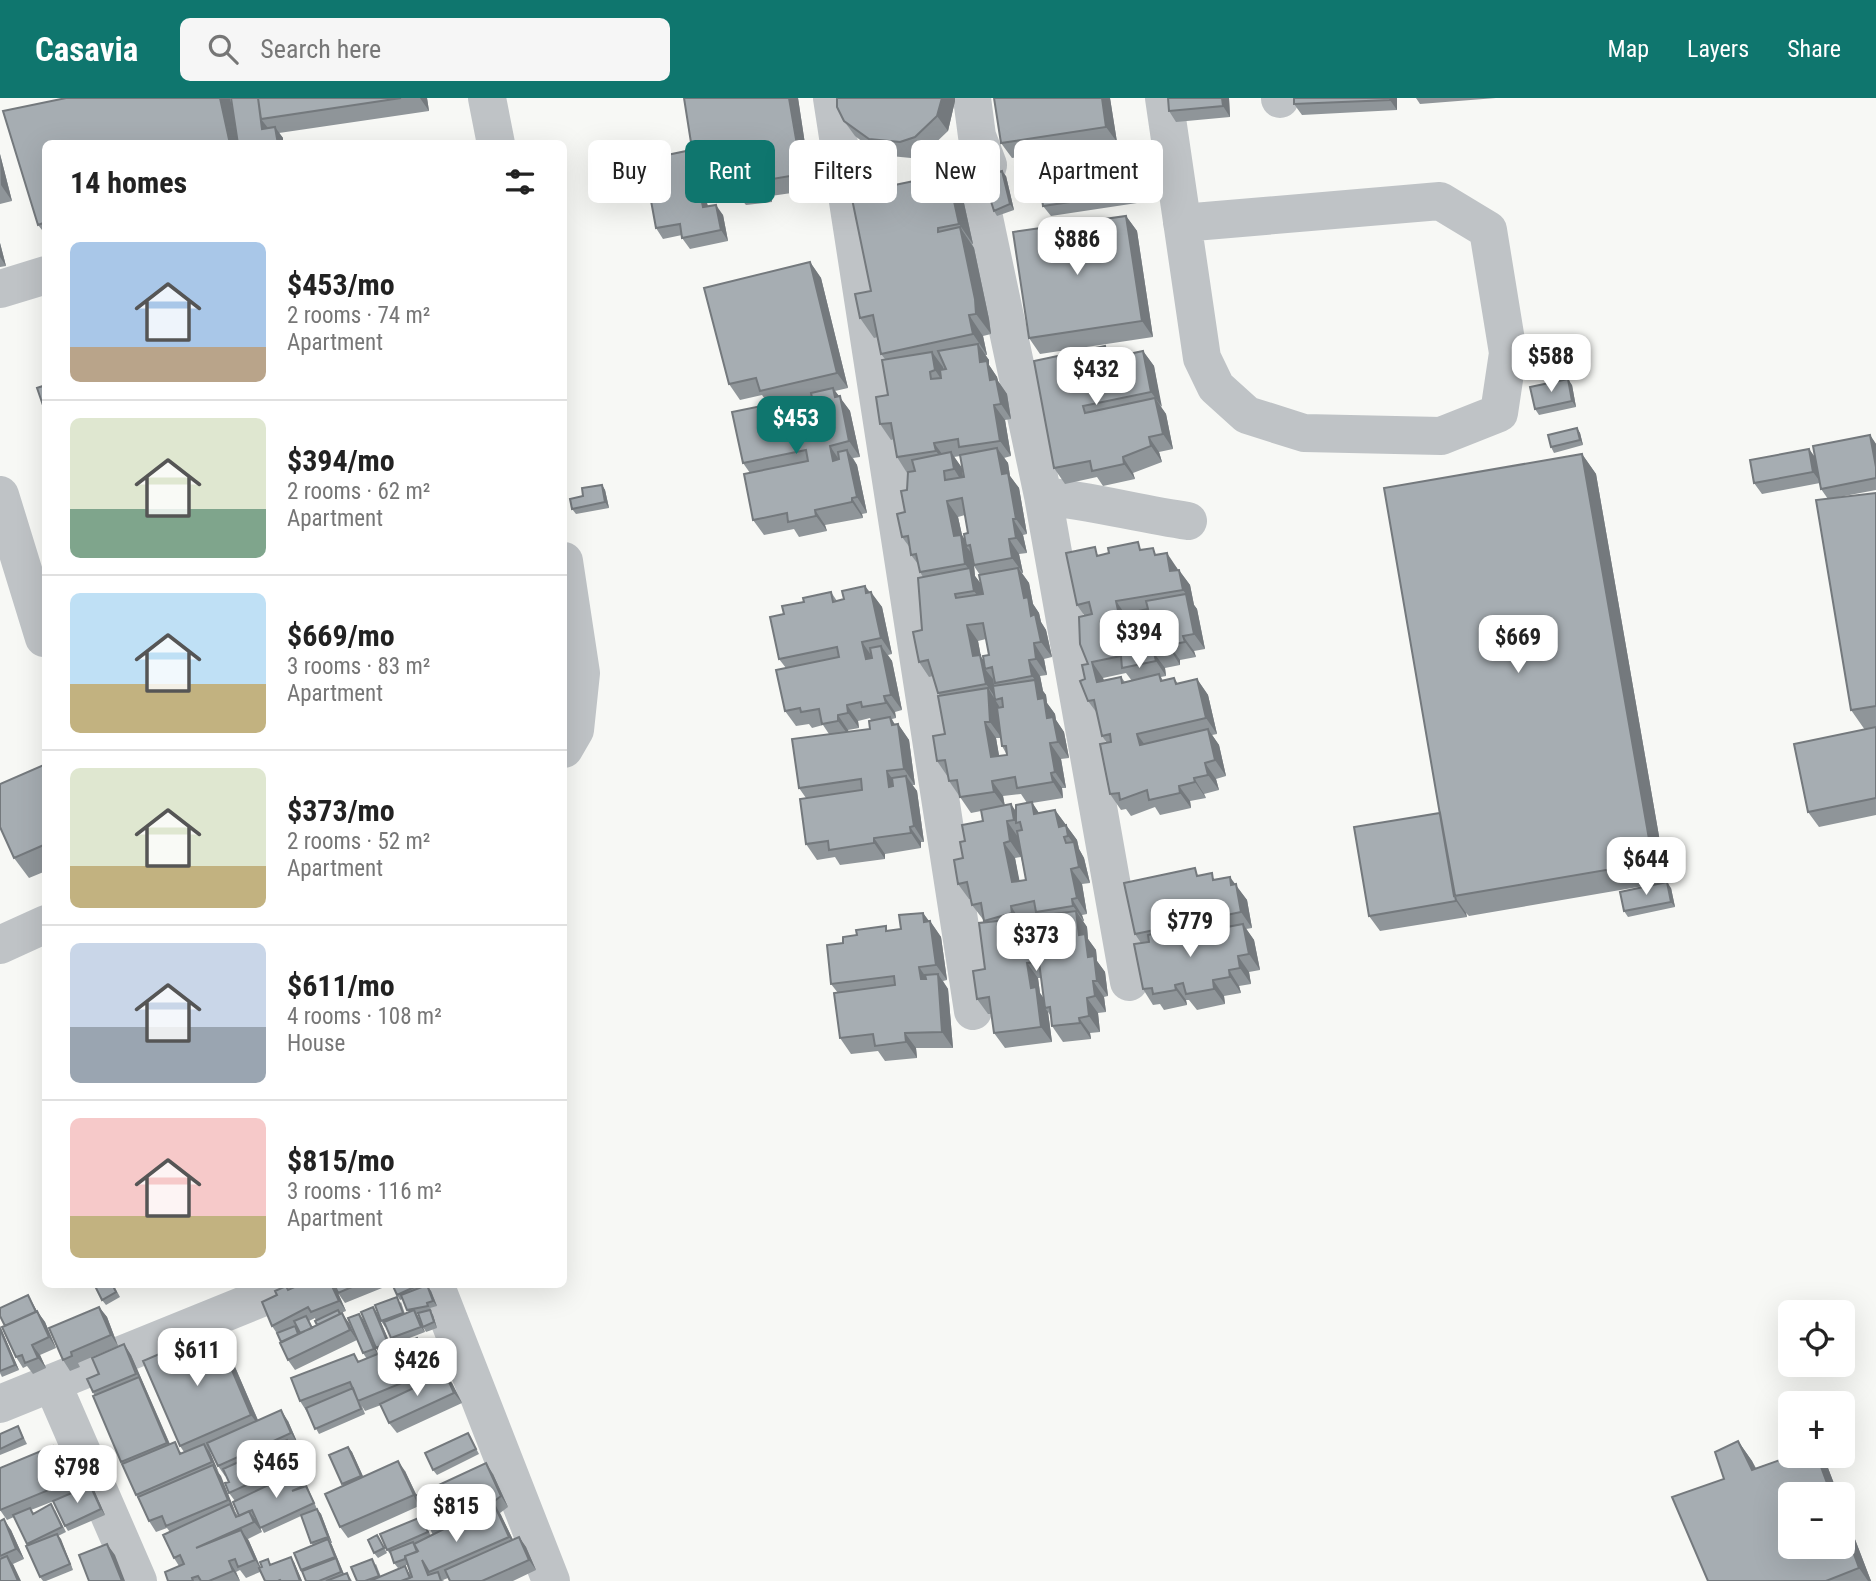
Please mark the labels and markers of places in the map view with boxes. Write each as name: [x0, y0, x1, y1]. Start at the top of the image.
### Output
pin: $886: [1036, 218, 1118, 277]
pin: $588: [1510, 334, 1592, 394]
pin: $432: [1055, 348, 1137, 407]
pin: $453: [755, 396, 837, 456]
pin: $394: [1098, 610, 1180, 670]
pin: $669: [1477, 616, 1559, 675]
pin: $644: [1605, 838, 1687, 897]
pin: $779: [1149, 900, 1231, 959]
pin: $373: [995, 914, 1077, 973]
pin: $611: [156, 1328, 238, 1388]
pin: $426: [376, 1338, 458, 1398]
pin: $465: [235, 1440, 317, 1500]
pin: $798: [36, 1446, 118, 1505]
pin: $815: [415, 1484, 497, 1544]

